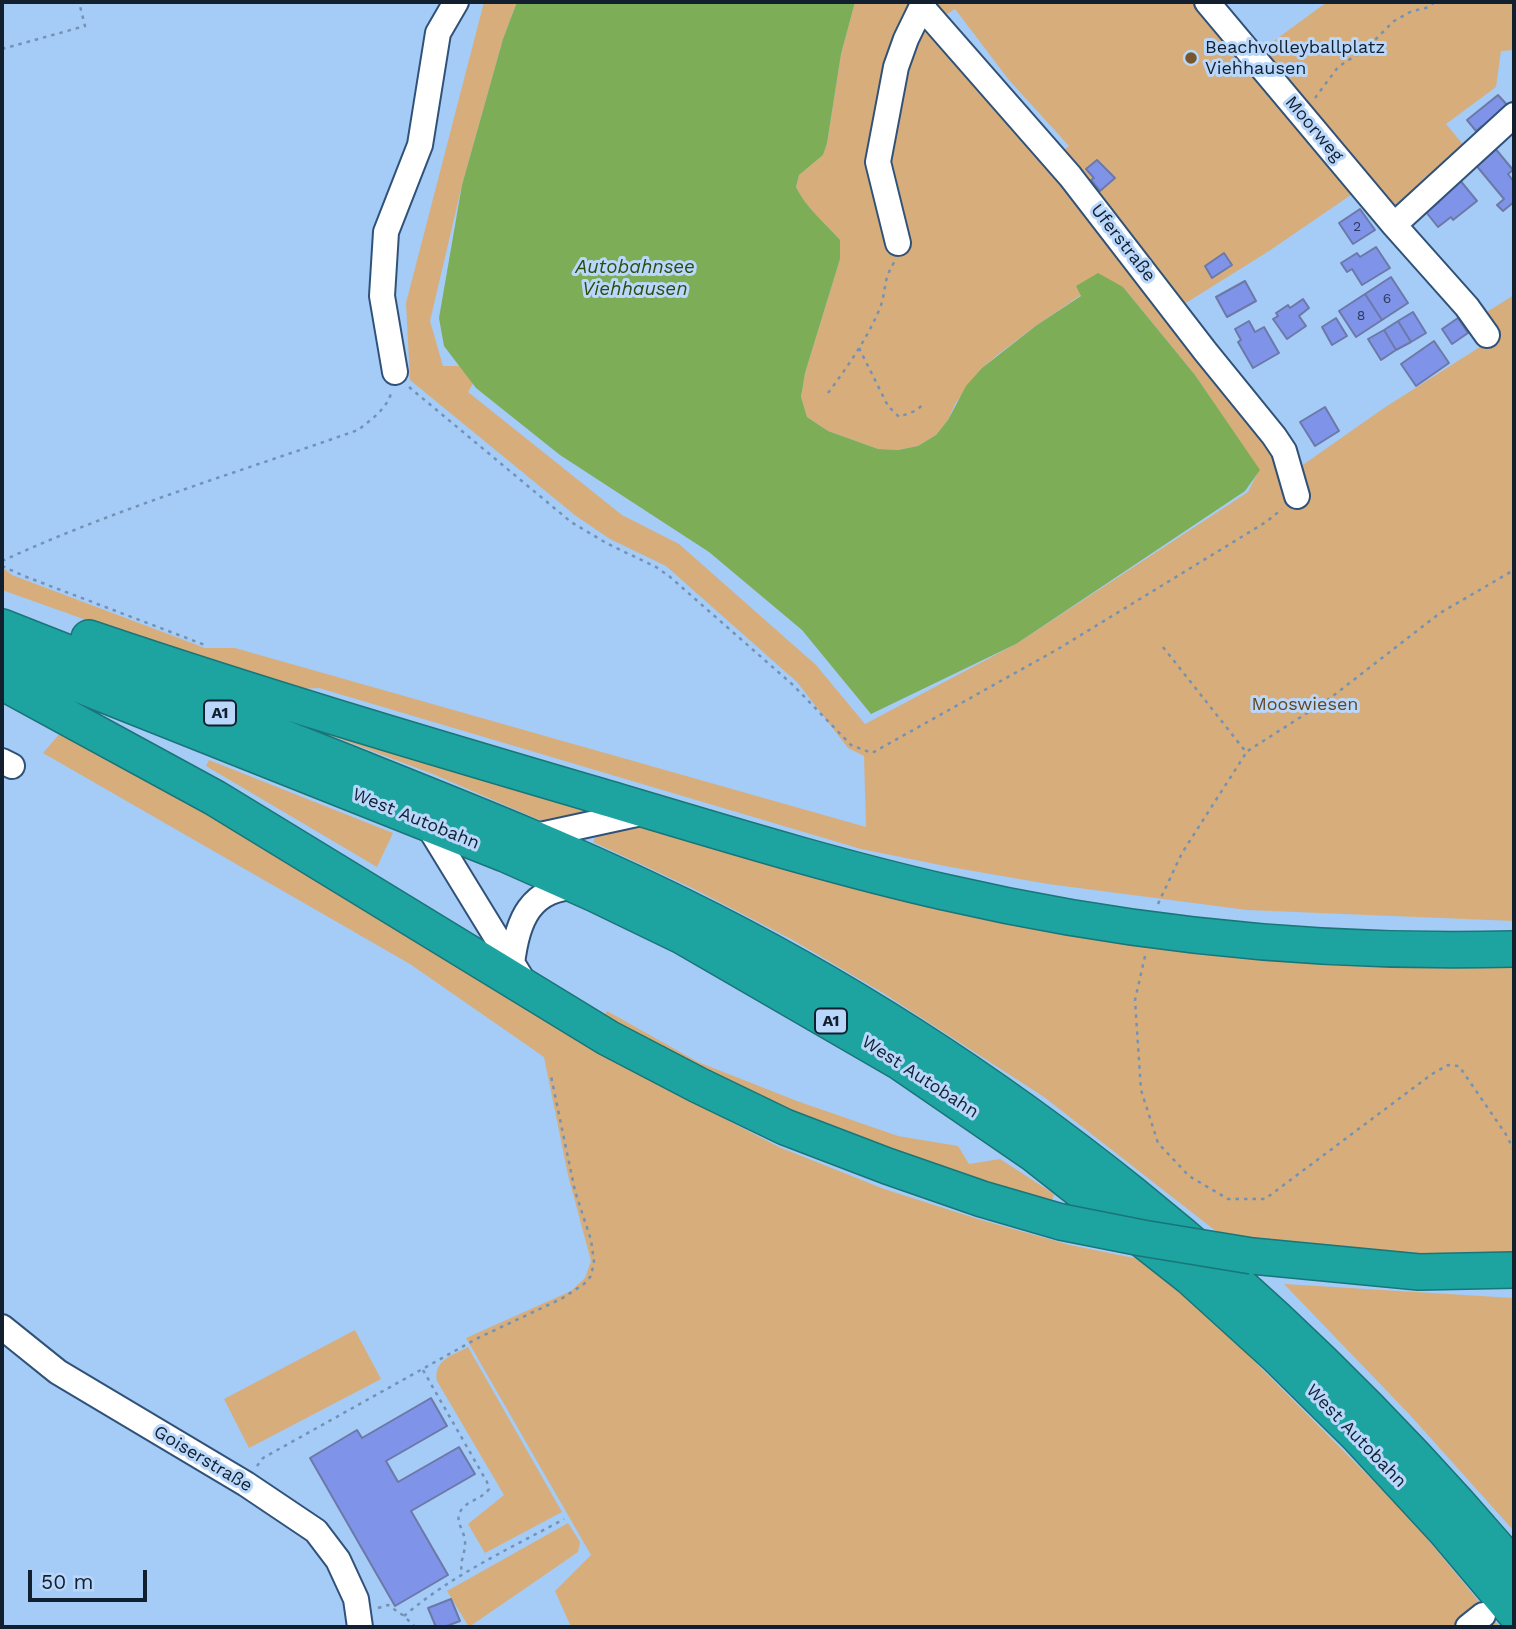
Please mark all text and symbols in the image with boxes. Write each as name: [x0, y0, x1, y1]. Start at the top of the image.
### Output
place label: Beachvolleyballplatz Viehhausen: [1205, 37, 1385, 80]
marker: Beachvolleyballplatz Viehhausen: [1183, 50, 1199, 66]
street label: Moorweg: [1280, 92, 1348, 166]
street label: Uferstraße: [1086, 200, 1160, 286]
house number: 2: [1353, 219, 1361, 235]
water label: Autobahnsee Viehhausen: [575, 256, 695, 300]
house number: 6: [1383, 291, 1391, 307]
house number: 8: [1357, 308, 1365, 324]
park label: Mooswiesen: [1251, 694, 1359, 716]
road number: A1: [204, 700, 236, 726]
street label: West Autobahn: [349, 784, 483, 854]
road number: A1: [815, 1009, 847, 1034]
street label: West Autobahn: [857, 1031, 983, 1123]
street label: West Autobahn: [1301, 1380, 1411, 1492]
street label: Goiserstraße: [150, 1421, 256, 1497]
scale bar: [32, 1556, 150, 1600]
text: 50 m: [41, 1569, 93, 1594]

